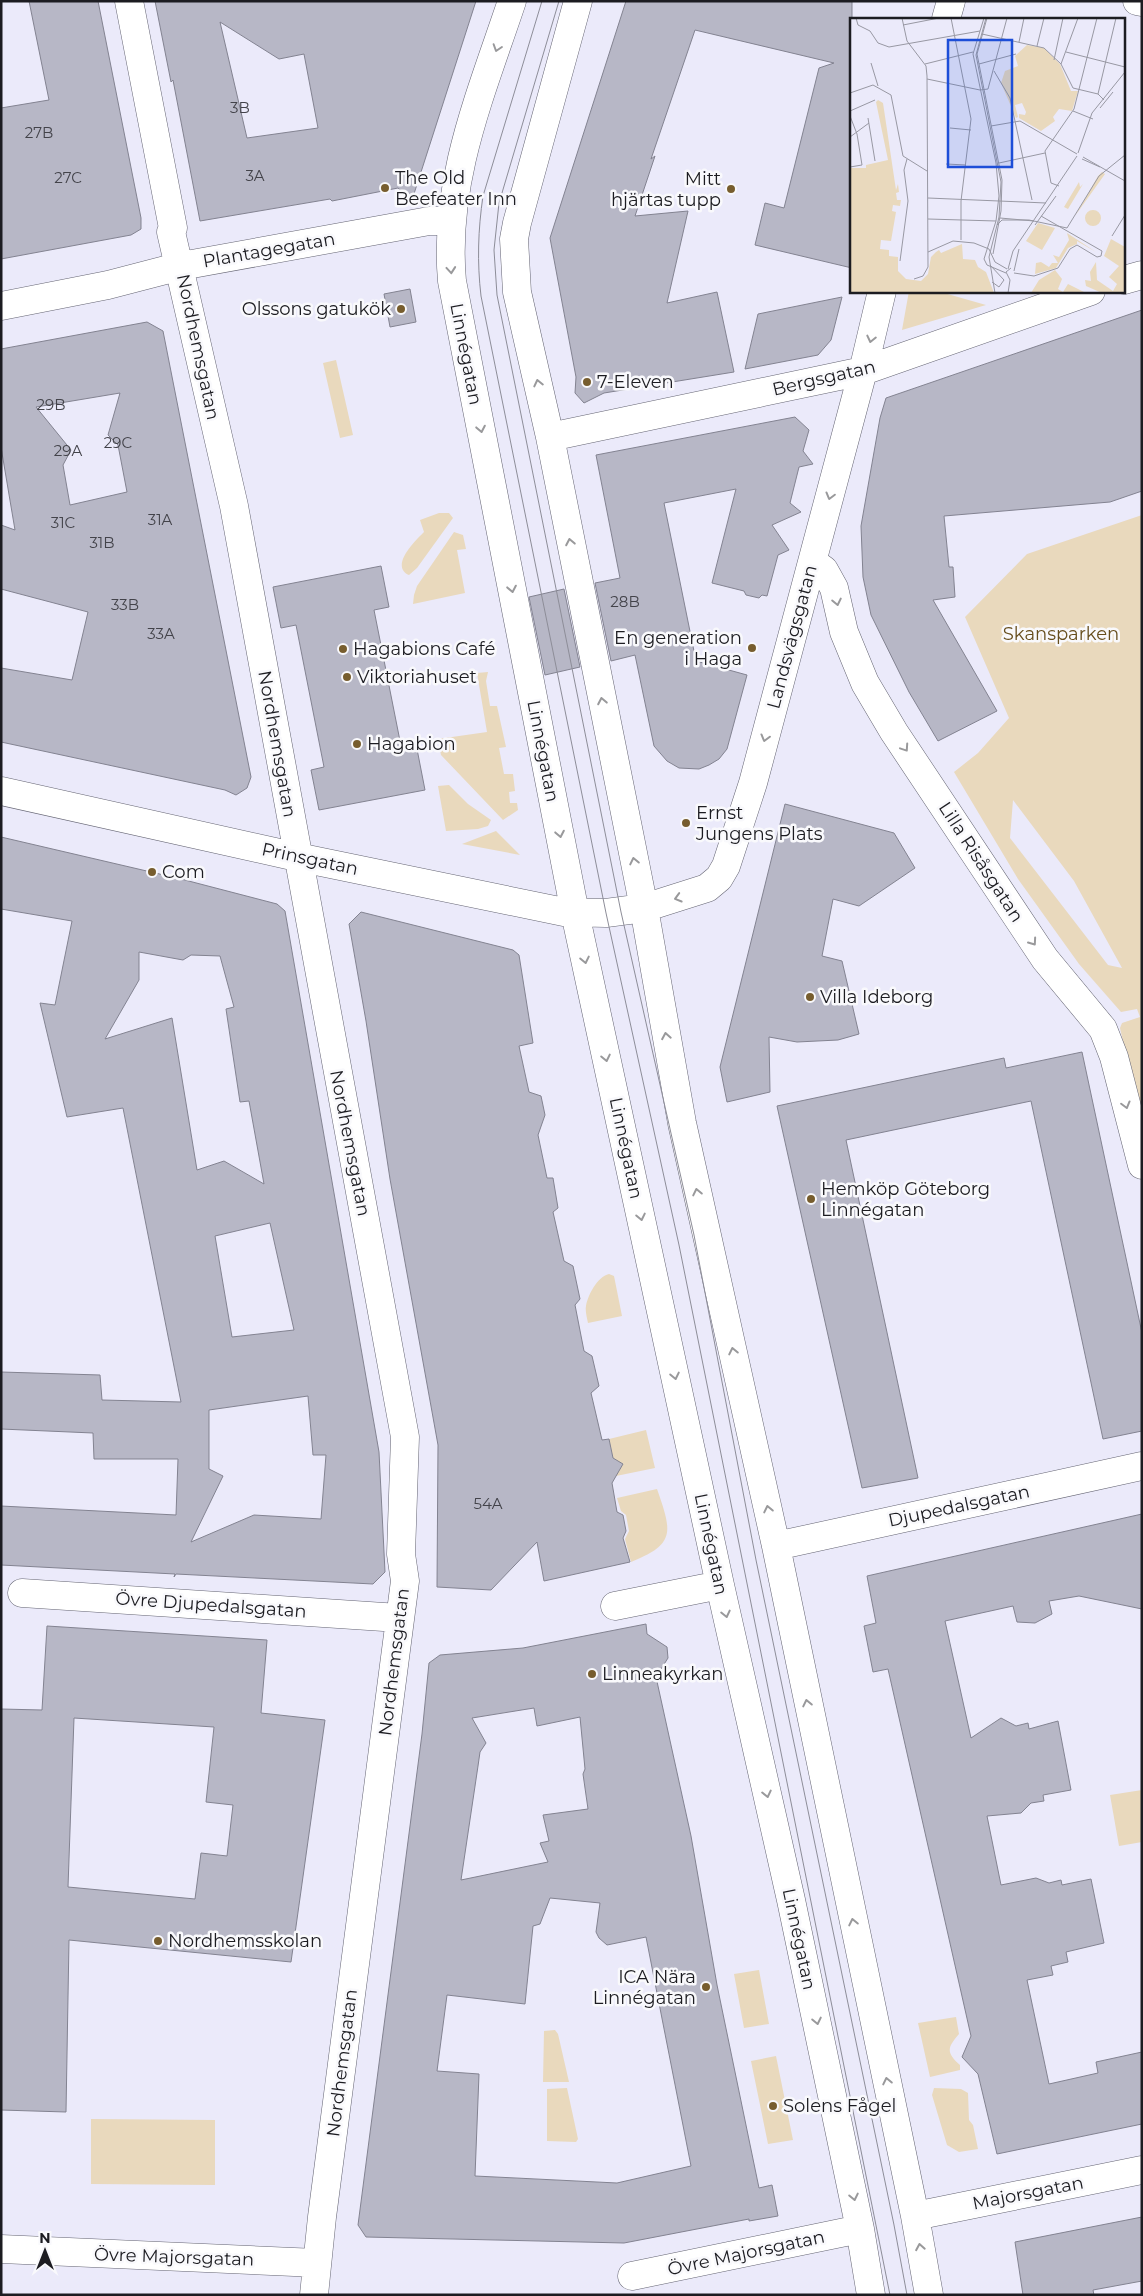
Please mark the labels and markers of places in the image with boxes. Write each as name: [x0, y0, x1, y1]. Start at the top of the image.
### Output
place label: The Old Beefeater Inn: [395, 167, 517, 210]
place label: Mitt hjärtas tupp: [611, 168, 721, 211]
marker: The Old Beefeater Inn: [379, 182, 391, 194]
marker: Mitt hjärtas tupp: [725, 183, 737, 195]
place label: Olssons gatukök: [242, 298, 391, 320]
marker: Olssons gatukök: [395, 303, 407, 315]
place label: 7-Eleven: [597, 371, 674, 393]
marker: 7-Eleven: [581, 376, 593, 388]
place label: En generation i Haga: [614, 627, 742, 670]
place label: Hagabions Café: [353, 638, 495, 660]
marker: En generation i Haga: [746, 642, 758, 654]
marker: Hagabions Café: [337, 643, 349, 655]
place label: Viktoriahuset: [357, 666, 477, 688]
marker: Viktoriahuset: [341, 671, 353, 683]
place label: Hagabion: [367, 733, 456, 755]
marker: Hagabion: [351, 738, 363, 750]
place label: Ernst Jungens Plats: [695, 802, 823, 845]
marker: Ernst Jungens Plats: [680, 817, 692, 829]
place label: Com: [162, 861, 205, 883]
marker: Com: [146, 866, 158, 878]
place label: Villa Ideborg: [820, 986, 933, 1008]
marker: Villa Ideborg: [804, 991, 816, 1003]
place label: Hemköp Göteborg Linnégatan: [821, 1178, 990, 1221]
marker: Hemköp Göteborg Linnégatan: [805, 1193, 817, 1205]
place label: Linneakyrkan: [602, 1663, 724, 1685]
marker: Linneakyrkan: [586, 1668, 598, 1680]
place label: Nordhemsskolan: [168, 1930, 322, 1952]
marker: Nordhemsskolan: [152, 1935, 164, 1947]
place label: ICA Nära Linnégatan: [593, 1966, 696, 2009]
marker: ICA Nära Linnégatan: [700, 1981, 712, 1993]
place label: Solens Fågel: [783, 2095, 896, 2117]
marker: Solens Fågel: [767, 2100, 779, 2112]

